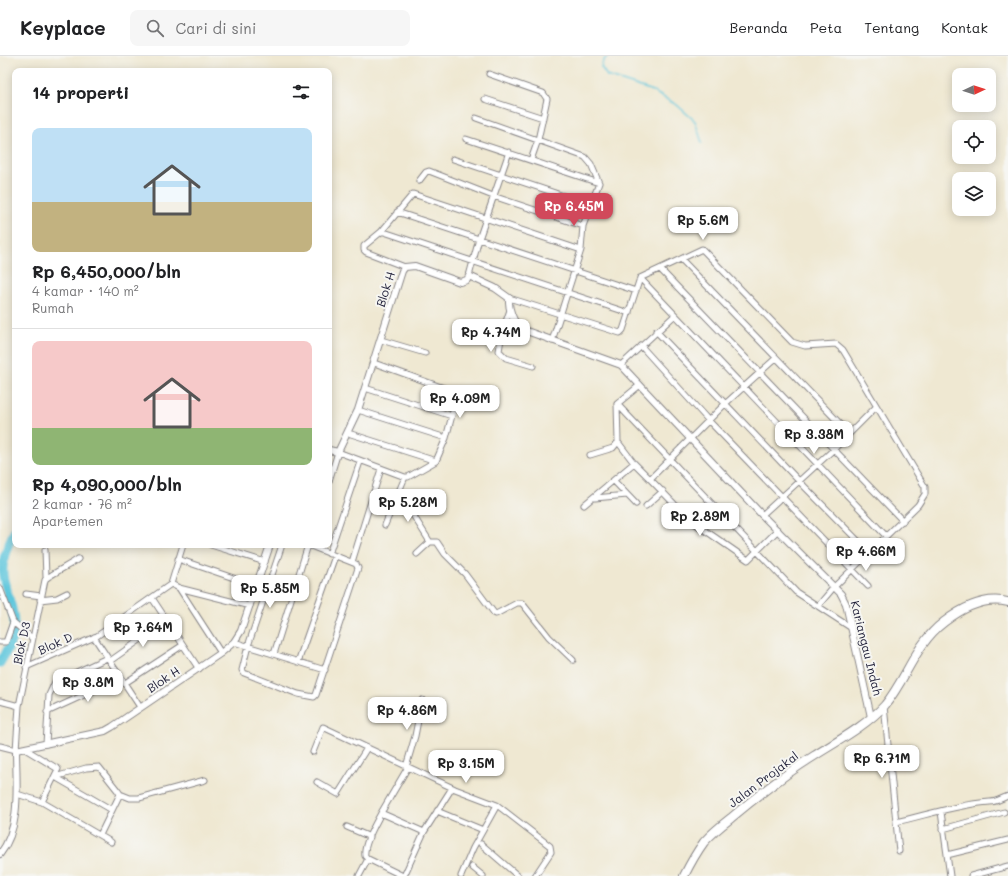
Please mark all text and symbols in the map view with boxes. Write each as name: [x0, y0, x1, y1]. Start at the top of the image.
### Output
search box: [130, 10, 410, 46]
text: Keyplace: [20, 15, 106, 40]
icon: search: [144, 17, 166, 39]
text: Cari di sini: [176, 18, 256, 38]
text: Beranda: [730, 18, 788, 37]
text: Peta: [810, 18, 842, 37]
text: Tentang: [864, 18, 919, 37]
text: Kontak: [941, 18, 988, 37]
north arrow: [952, 68, 996, 112]
map controls: [952, 68, 996, 216]
text: 14 properti: [32, 81, 129, 103]
icon: filters: [290, 81, 312, 103]
button: locate: [952, 120, 996, 164]
icon: home: [136, 154, 208, 226]
button: layers: [952, 172, 996, 216]
pin: Rp 6.45M: [533, 193, 615, 227]
text: Rp 6.45M: [544, 197, 604, 214]
pin: Rp 5.6M: [666, 207, 740, 241]
text: Rp 5.6M: [677, 211, 729, 228]
text: Rp 6,450,000/bln: [32, 260, 181, 282]
street label: Blok H: [372, 269, 398, 309]
text: 4 kamar · 140 m²: [32, 282, 139, 299]
text: Rumah: [32, 299, 73, 316]
pin: Rp 4.74M: [450, 319, 532, 353]
text: Rp 4.74M: [461, 323, 521, 340]
icon: home: [136, 367, 208, 439]
pin: Rp 4.09M: [419, 385, 501, 419]
text: Rp 4.09M: [430, 389, 490, 406]
pin: Rp 3.38M: [773, 421, 855, 455]
text: Rp 3.38M: [784, 425, 844, 442]
text: Rp 4,090,000/bln: [32, 473, 182, 495]
pin: Rp 5.28M: [367, 489, 449, 523]
text: Rp 5.28M: [378, 493, 438, 510]
text: 2 kamar · 76 m²: [32, 495, 132, 512]
pin: Rp 2.89M: [659, 503, 741, 537]
text: Rp 2.89M: [670, 507, 730, 524]
text: Apartemen: [32, 512, 103, 529]
pin: Rp 4.66M: [825, 538, 907, 572]
text: Rp 4.66M: [836, 542, 896, 559]
pin: Rp 5.85M: [229, 575, 311, 609]
text: Rp 5.85M: [240, 579, 300, 596]
street label: Kariangau Indah: [847, 599, 887, 697]
pin: Rp 7.64M: [102, 614, 184, 648]
text: Rp 7.64M: [113, 618, 173, 635]
street label: Blok D3: [9, 620, 33, 666]
street label: Blok D: [35, 628, 75, 658]
street label: Blok H: [143, 662, 183, 696]
pin: Rp 3.8M: [51, 669, 125, 703]
text: Rp 3.8M: [62, 673, 114, 690]
pin: Rp 4.86M: [366, 697, 448, 731]
text: Rp 4.86M: [377, 701, 437, 718]
pin: Rp 6.71M: [841, 745, 923, 779]
street label: Jalan Projakal: [725, 747, 801, 811]
text: Rp 6.71M: [853, 749, 911, 766]
pin: Rp 3.15M: [425, 750, 507, 784]
text: Rp 3.15M: [437, 754, 495, 771]

